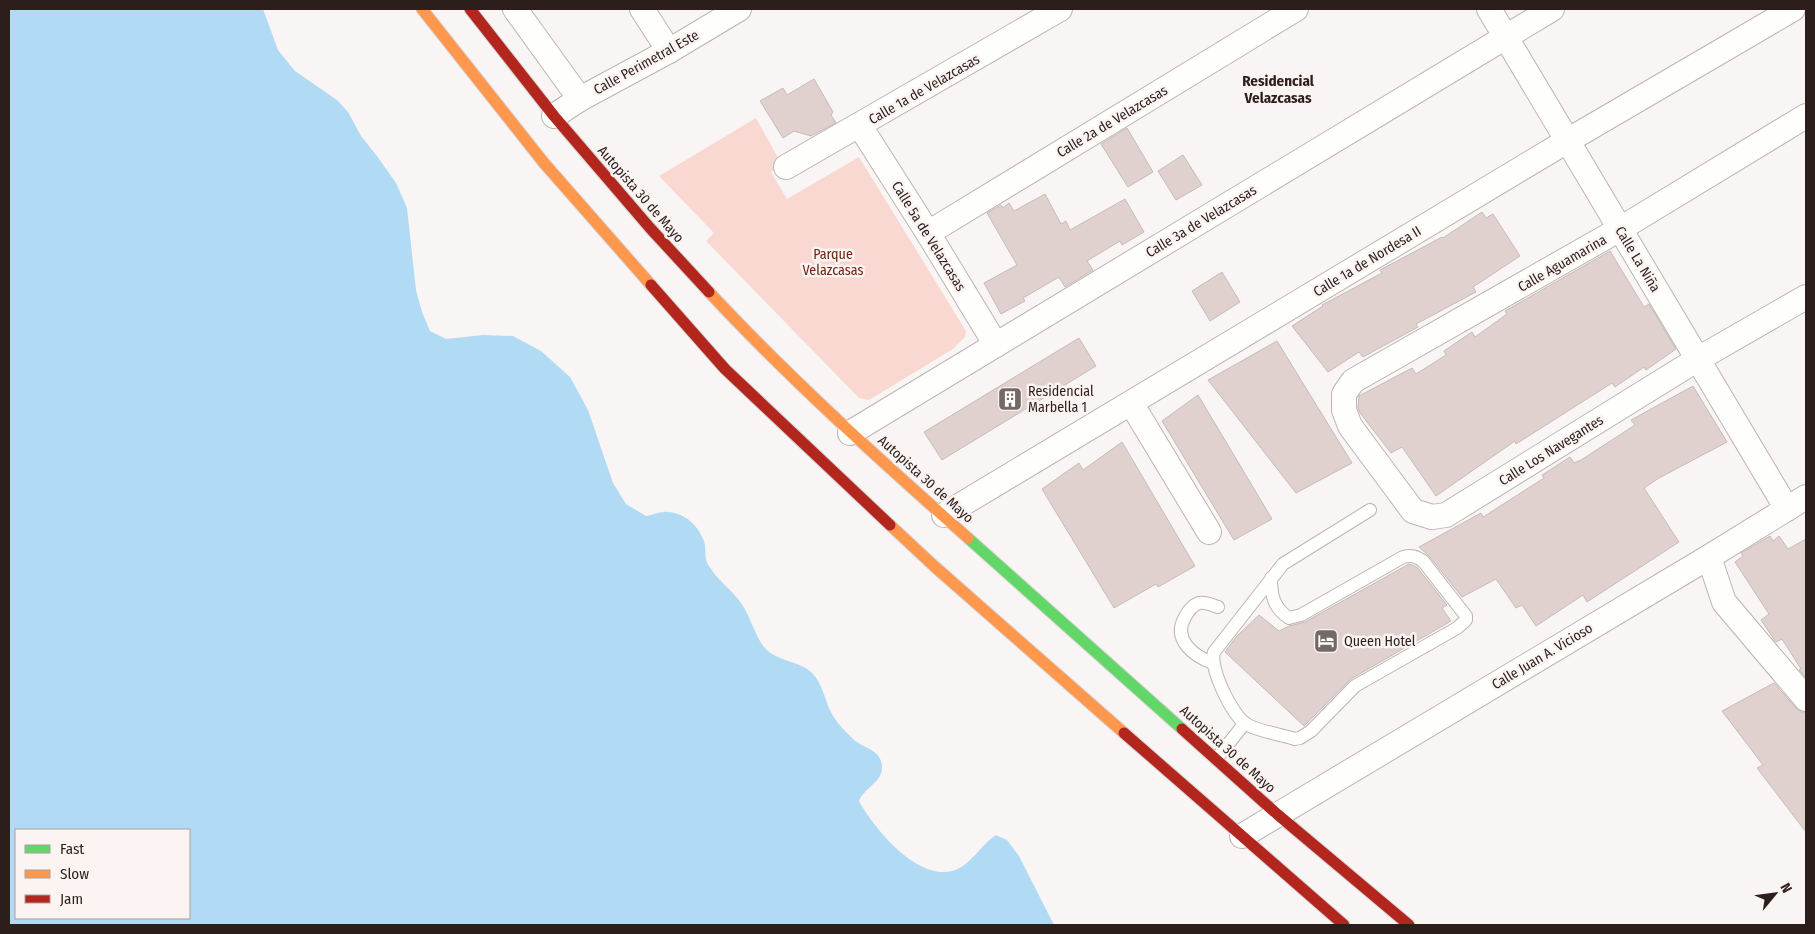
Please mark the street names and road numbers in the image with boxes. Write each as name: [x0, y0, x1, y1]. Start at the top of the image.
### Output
street label: Calle Perimetral Este: [591, 26, 702, 98]
street label: Calle 1a de Velazcasas: [866, 51, 983, 128]
street label: Calle 2a de Velazcasas: [1054, 82, 1171, 161]
street label: Autopista 30 de Mayo: [594, 142, 687, 246]
street label: Calle 5a de Velazcasas: [888, 178, 969, 294]
street label: Calle 3a de Velazcasas: [1143, 182, 1260, 261]
street label: Calle 1a de Nordesa II: [1310, 223, 1424, 300]
street label: Calle La Niña: [1611, 223, 1664, 295]
street label: Calle Aguamarina: [1515, 231, 1610, 296]
street label: Calle Los Navegantes: [1496, 411, 1607, 489]
street label: Autopista 30 de Mayo: [874, 432, 977, 527]
street label: Calle Juan A. Vicioso: [1489, 620, 1596, 693]
street label: Autopista 30 de Mayo: [1176, 702, 1279, 797]

